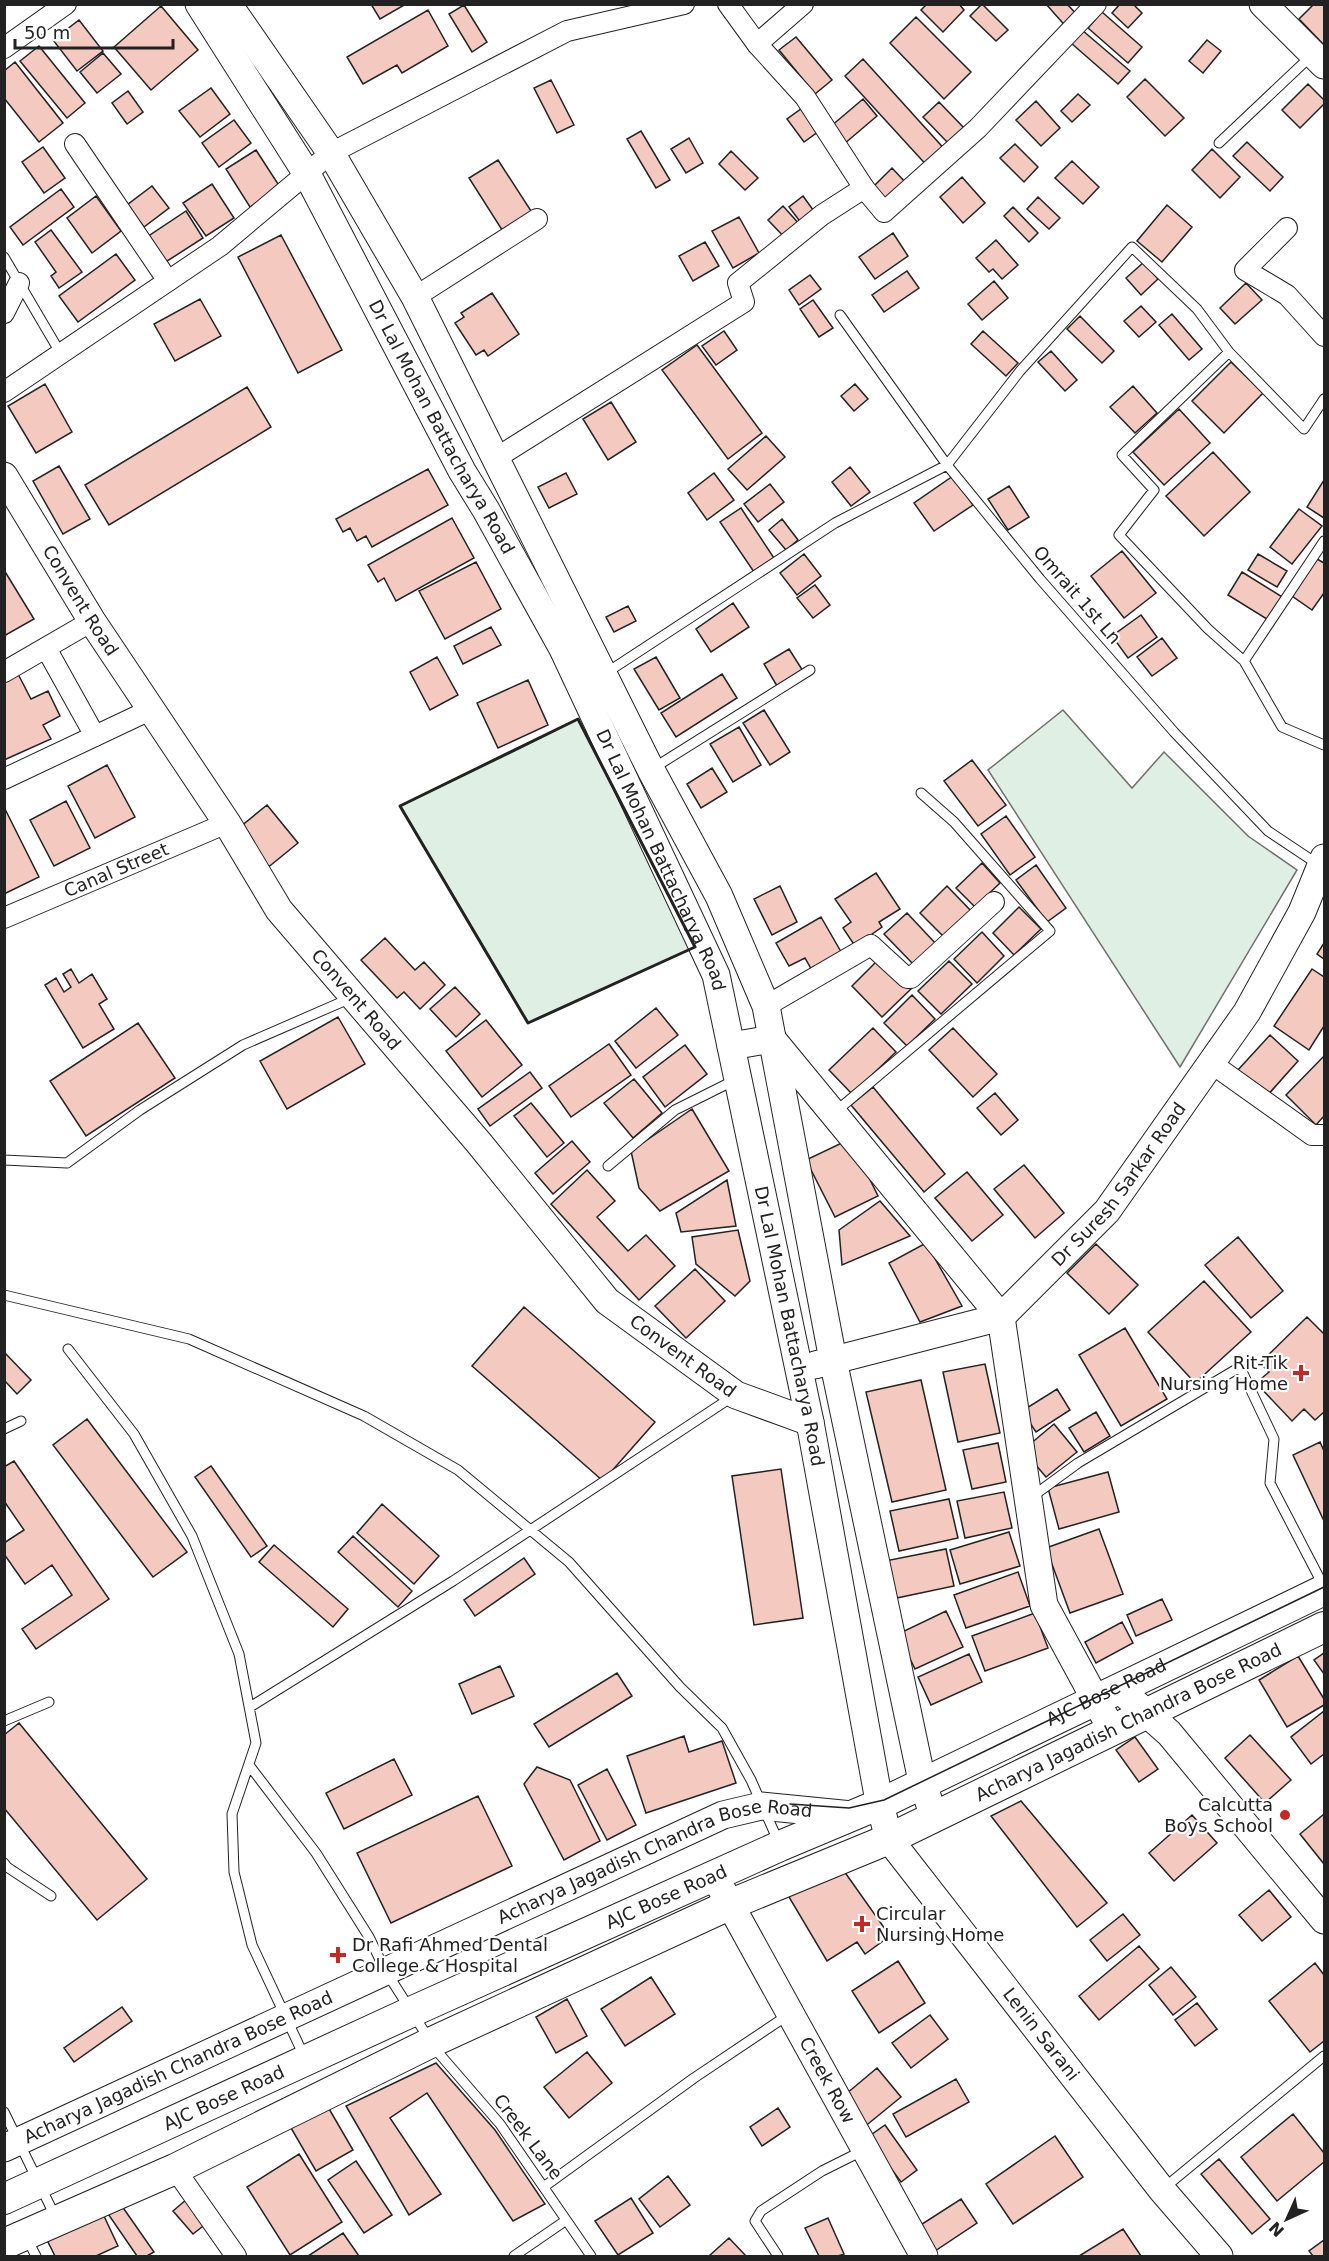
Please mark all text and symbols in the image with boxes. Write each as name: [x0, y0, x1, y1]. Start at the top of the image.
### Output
scale bar: [15, 12, 172, 50]
text: 50 m: [24, 22, 70, 43]
street label: Dr Lal Mohan Battacharya Road: [365, 296, 519, 557]
street label: Convent Road: [38, 541, 123, 659]
street label: Omrait 1st Ln: [1029, 541, 1126, 648]
street label: Dr Lal Mohan Battacharya Road: [592, 726, 730, 992]
street label: Canal Street: [61, 838, 171, 901]
street label: Convent Road: [307, 945, 405, 1054]
street label: Dr Suresh Sarkar Road: [1047, 1098, 1190, 1270]
street label: Dr Lal Mohan Battacharya Road: [751, 1184, 829, 1468]
street label: Convent Road: [626, 1310, 740, 1401]
place label: Rit-Tik Nursing Home: [1160, 1352, 1289, 1394]
marker: Rit-Tik Nursing Home: [1292, 1364, 1310, 1382]
street label: Acharya Jagadish Chandra Bose Road: [972, 1638, 1285, 1805]
street label: AJC Bose Road: [1043, 1654, 1169, 1730]
place label: Calcutta Boys School: [1164, 1794, 1273, 1836]
street label: Acharya Jagadish Chandra Bose Road: [494, 1795, 813, 1928]
marker: Calcutta Boys School: [1278, 1808, 1292, 1822]
street label: AJC Bose Road: [602, 1860, 730, 1933]
place label: Circular Nursing Home: [876, 1903, 1004, 1945]
marker: Circular Nursing Home: [853, 1915, 871, 1933]
place label: Dr Rafi Ahmed Dental College & Hospital: [352, 1934, 548, 1976]
marker: Dr Rafi Ahmed Dental College & Hospital: [329, 1946, 347, 1964]
street label: Lenin Sarani: [999, 1983, 1084, 2085]
street label: Acharya Jagadish Chandra Bose Road: [20, 1986, 336, 2147]
street label: Creek Row: [795, 2033, 860, 2127]
street label: AJC Bose Road: [160, 2061, 287, 2134]
street label: Creek Lane: [489, 2090, 567, 2184]
north arrow: [1257, 2189, 1317, 2249]
text: N: [1265, 2218, 1288, 2241]

